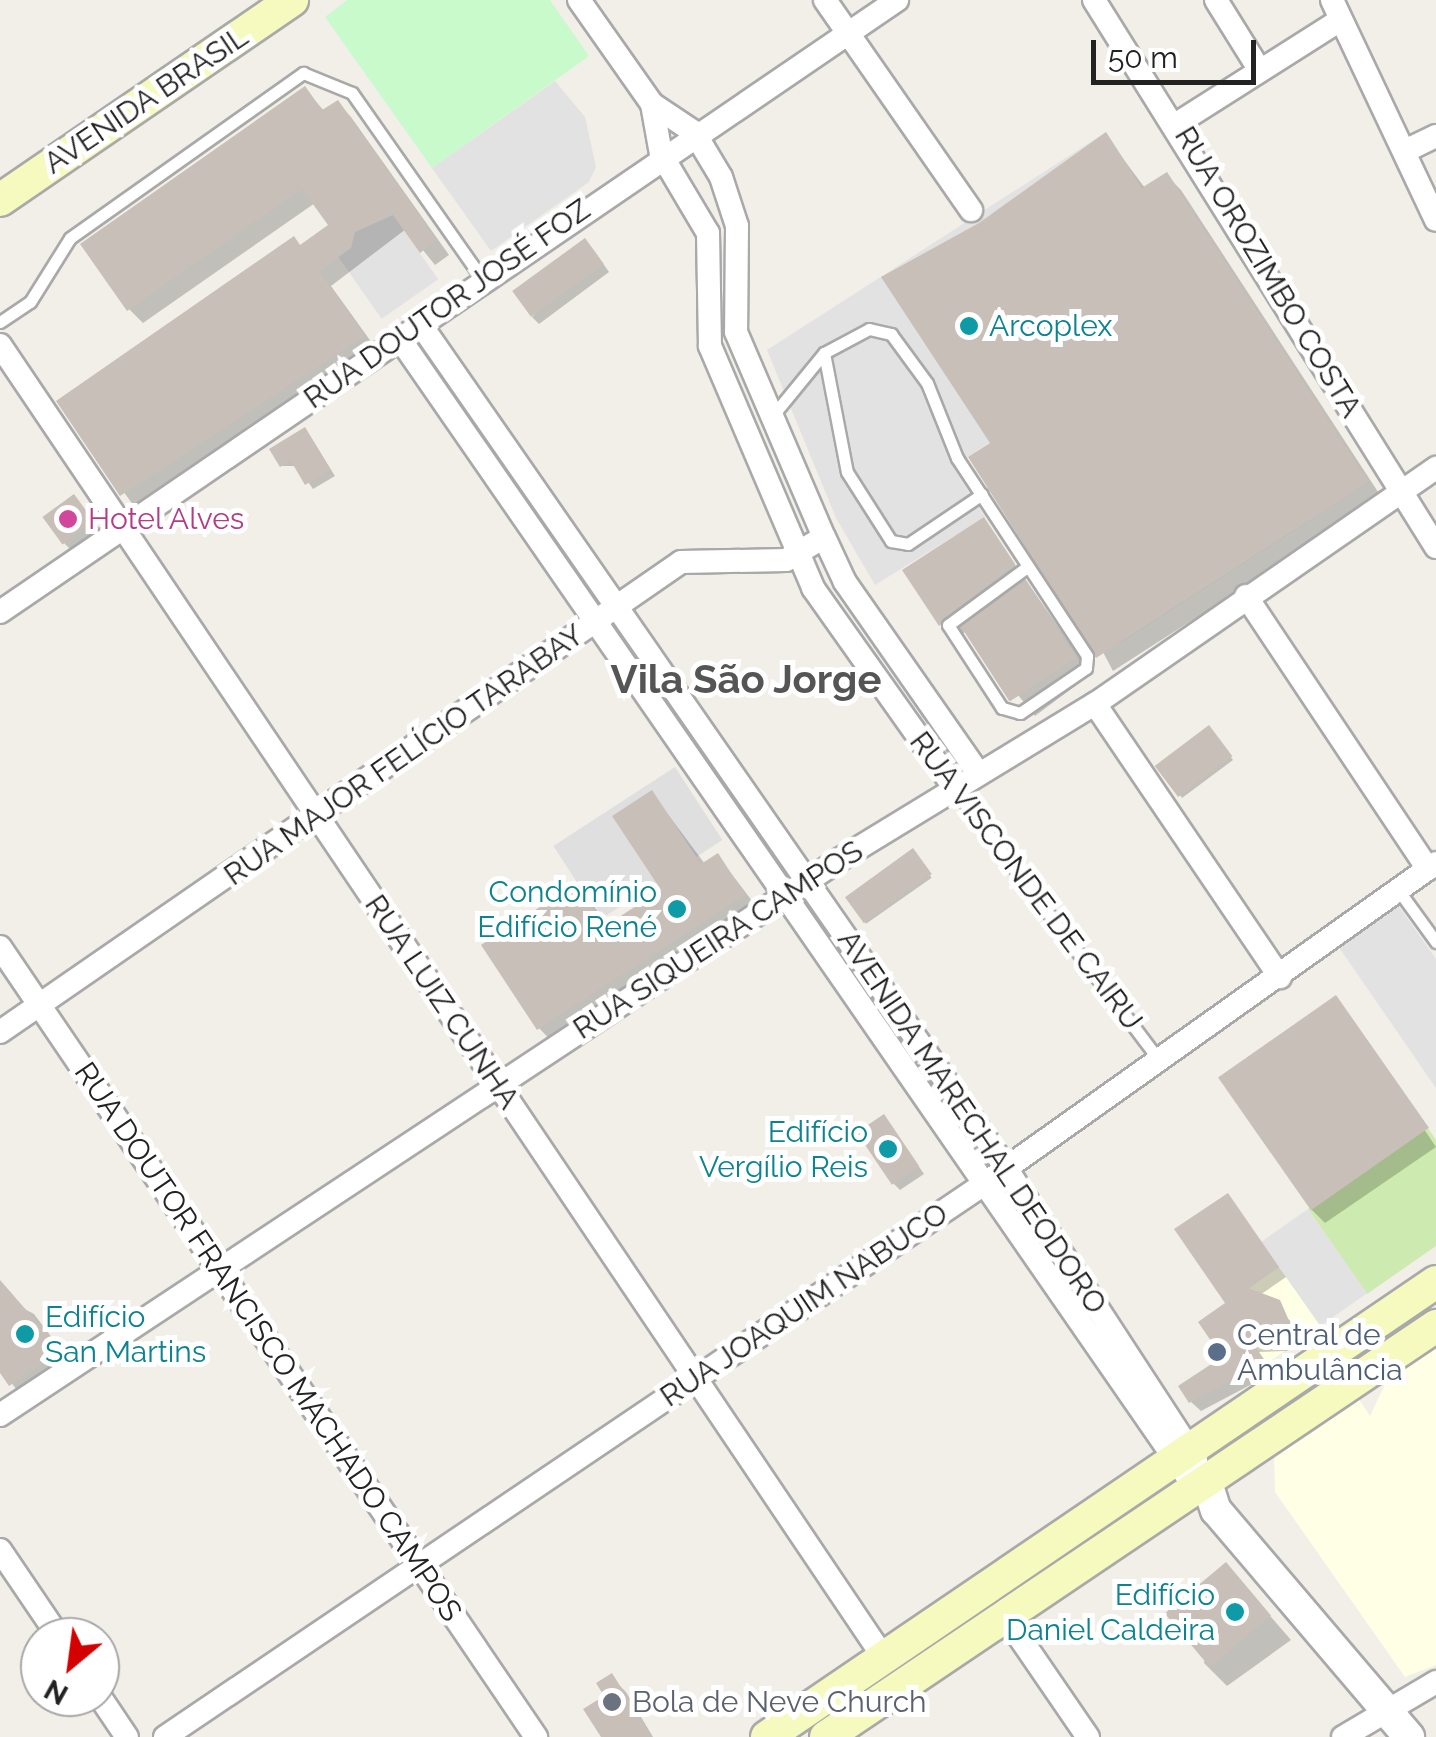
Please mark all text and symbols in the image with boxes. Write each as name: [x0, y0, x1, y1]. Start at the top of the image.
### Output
street label: AVENIDA BRASIL: [37, 18, 255, 182]
scale bar: [1096, 20, 1261, 82]
text: 50 m: [1108, 40, 1178, 75]
street label: RUA OROZIMBO COSTA: [1167, 120, 1369, 424]
street label: RUA DOUTOR JOSÉ FOZ: [296, 191, 598, 417]
place label: Arcoplex: [989, 308, 1112, 344]
marker: Arcoplex: [958, 315, 980, 337]
place label: Hotel Alves: [88, 501, 246, 537]
marker: Hotel Alves: [57, 508, 79, 530]
street label: RUA MAJOR FELÍCIO TARABAY: [217, 616, 591, 894]
district label: Vila São Jorge: [610, 655, 882, 703]
street label: RUA VISCONDE DE CAIRU: [901, 724, 1151, 1038]
street label: RUA SIQUEIRA CAMPOS: [566, 832, 870, 1048]
place label: Condomínio Edifício René: [477, 874, 657, 944]
street label: RUA LUIZ CUNHA: [357, 888, 527, 1116]
marker: Condomínio Edifício René: [666, 898, 688, 920]
street label: AVENIDA MARECHAL DEODORO: [829, 923, 1115, 1321]
street label: RUA DOUTOR FRANCISCO MACHADO CAMPOS: [66, 1055, 470, 1629]
place label: Edifício Vergílio Reis: [699, 1114, 868, 1184]
marker: Edifício Vergílio Reis: [877, 1138, 899, 1160]
street label: RUA JOAQUIM NABUCO: [653, 1195, 955, 1415]
place label: Edifício San Martins: [45, 1299, 206, 1370]
place label: Central de Ambulância: [1237, 1317, 1403, 1388]
marker: Edifício San Martins: [14, 1323, 36, 1345]
marker: Central de Ambulância: [1206, 1341, 1228, 1363]
place label: Edifício Daniel Caldeira: [1005, 1577, 1215, 1648]
marker: Edifício Daniel Caldeira: [1224, 1601, 1246, 1623]
north arrow: [20, 1617, 120, 1717]
text: N: [39, 1672, 74, 1712]
place label: Bola de Neve Church: [632, 1684, 927, 1720]
marker: Bola de Neve Church: [601, 1691, 623, 1713]

